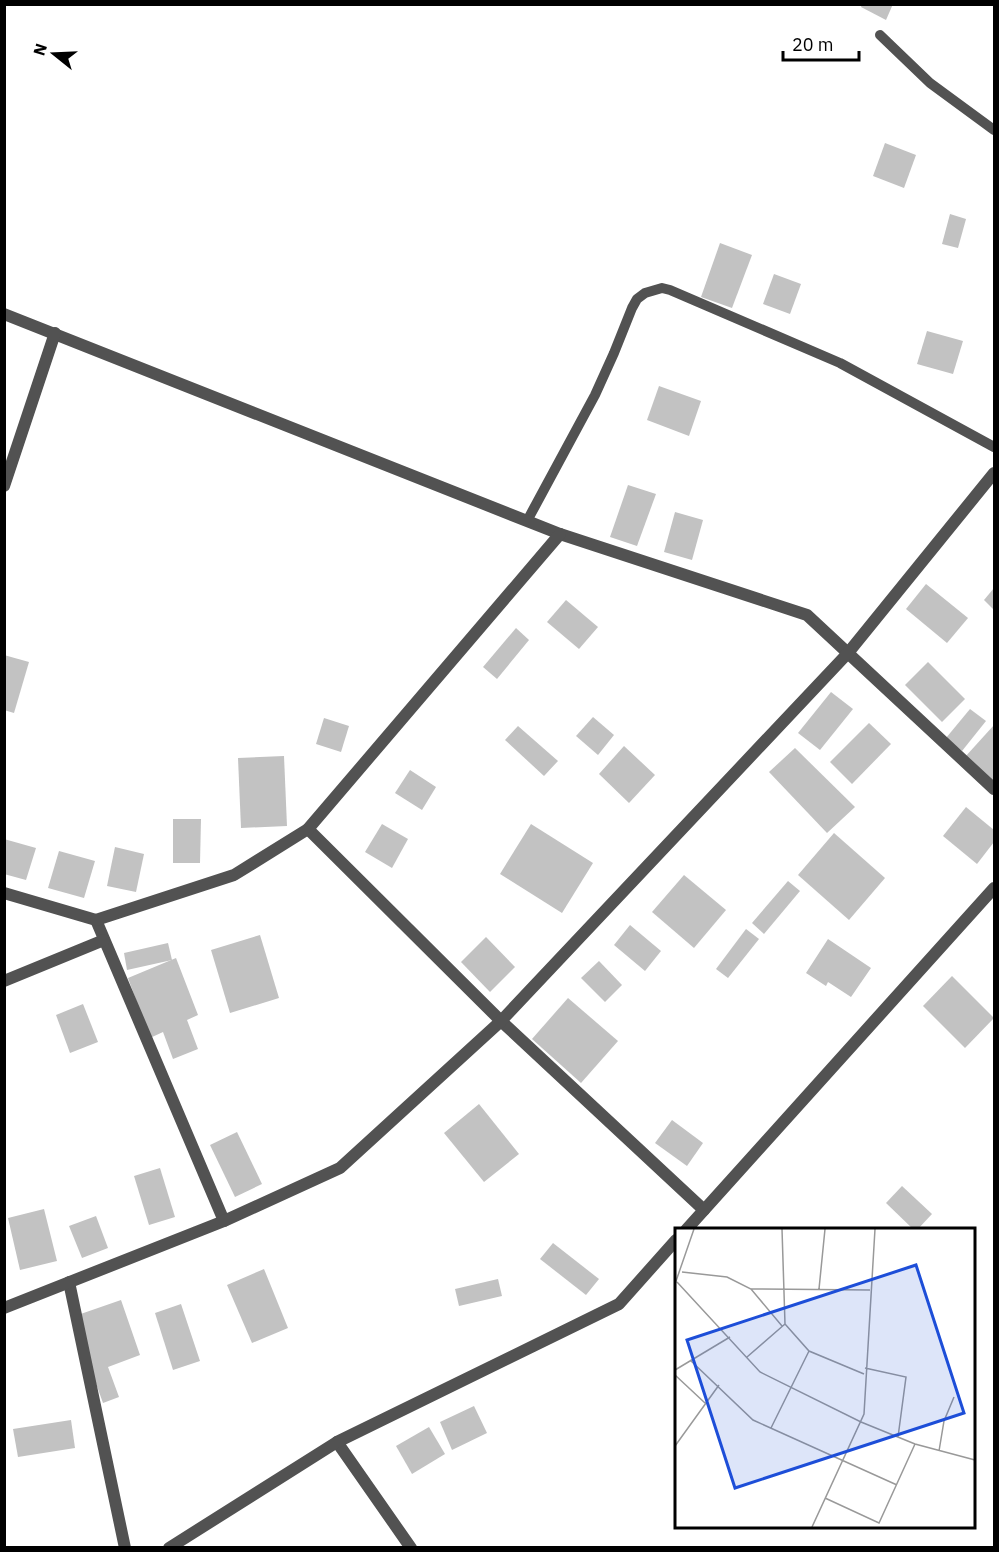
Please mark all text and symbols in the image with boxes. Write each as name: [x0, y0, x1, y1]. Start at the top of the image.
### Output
north arrow: [24, 24, 84, 84]
scale bar: [783, 24, 860, 62]
text: 20 m: [792, 33, 834, 56]
text: N: [28, 41, 51, 58]
inset map: [675, 1228, 975, 1528]

